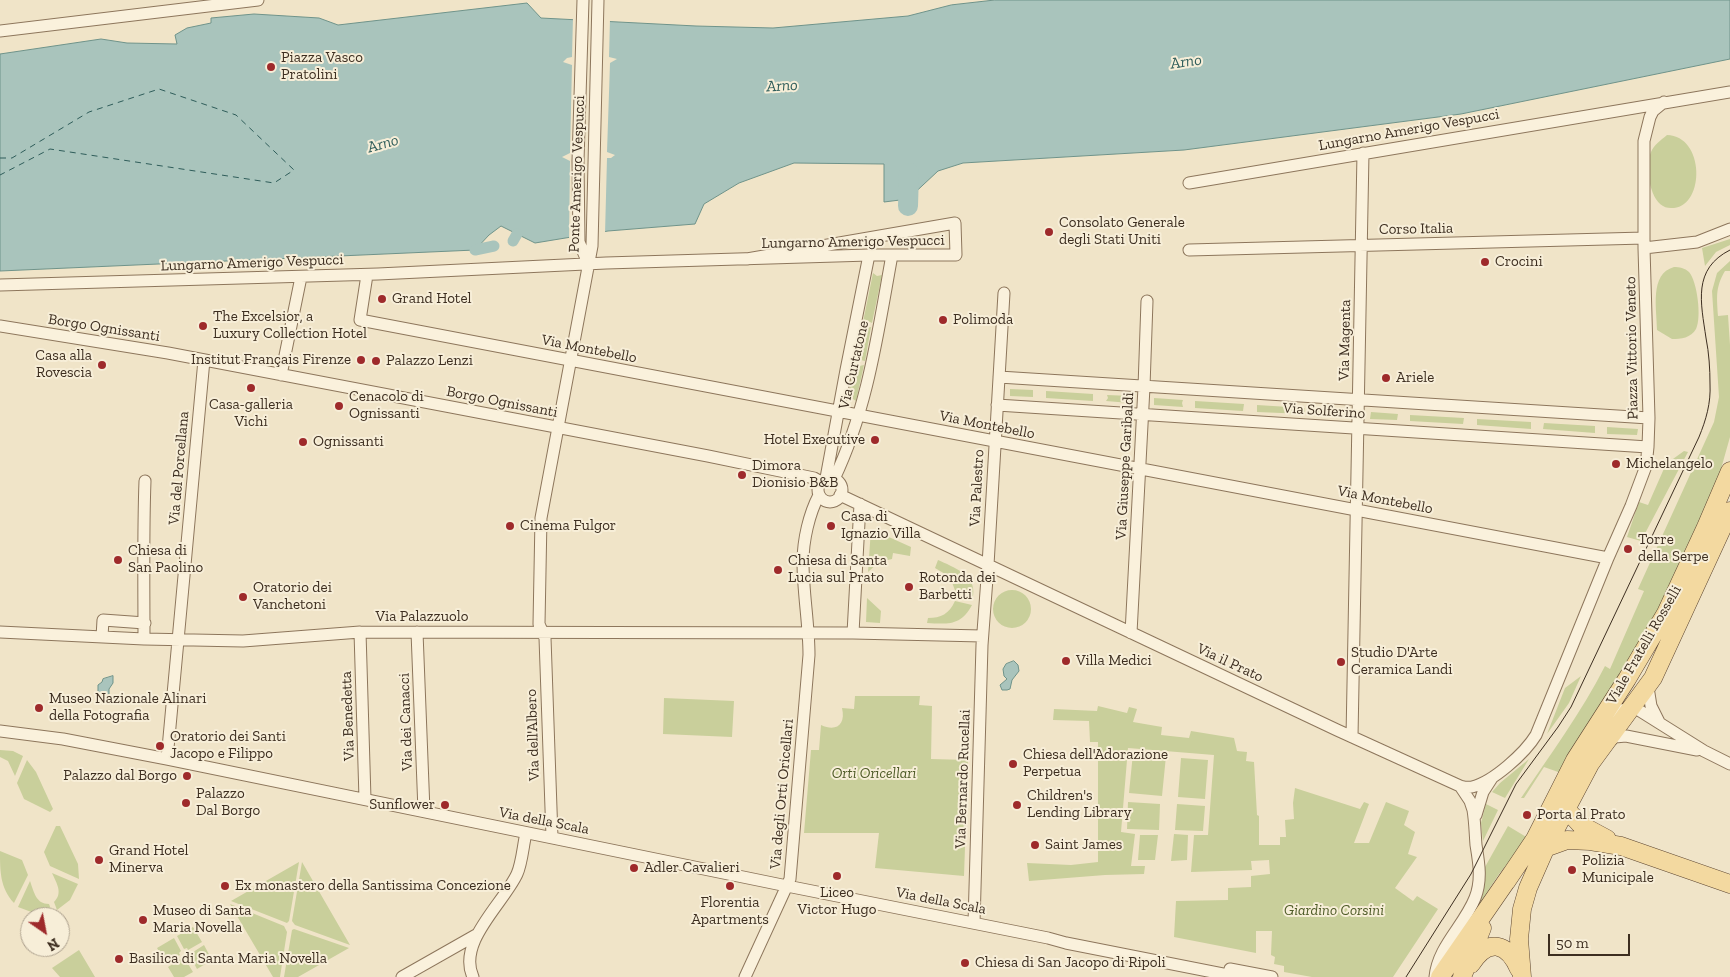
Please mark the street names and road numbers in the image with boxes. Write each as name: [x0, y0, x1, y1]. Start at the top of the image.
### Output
street label: Ponte Amerigo Vespucci: [565, 95, 589, 253]
street label: Lungarno Amerigo Vespucci: [1317, 105, 1501, 155]
street label: Corso Italia: [1379, 219, 1453, 239]
street label: Lungarno Amerigo Vespucci: [761, 231, 945, 253]
street label: Lungarno Amerigo Vespucci: [160, 251, 344, 275]
street label: Piazza Vittorio Veneto: [1622, 276, 1642, 420]
street label: Via Magenta: [1335, 299, 1355, 381]
street label: Borgo Ognissanti: [47, 310, 161, 346]
street label: Via Curtatone: [835, 319, 873, 411]
street label: Via Montebello: [540, 331, 638, 367]
street label: Borgo Ognissanti: [445, 382, 559, 422]
street label: Via Giuseppe Garibaldi: [1112, 392, 1138, 540]
street label: Via Solferino: [1282, 399, 1366, 423]
street label: Via Montebello: [938, 407, 1036, 443]
street label: Via del Porcellana: [165, 410, 193, 526]
street label: Via Palestro: [966, 449, 988, 527]
street label: Via Montebello: [1336, 482, 1434, 518]
street label: Viale Fratelli Rosselli: [1603, 582, 1685, 708]
street label: Via Palazzuolo: [376, 608, 468, 626]
street label: Via il Prato: [1194, 640, 1266, 686]
street label: Via Benedetta: [337, 671, 359, 761]
street label: Via dei Canacci: [395, 673, 417, 771]
street label: Via dell'Albero: [522, 689, 544, 781]
street label: Via Bernardo Rucellai: [952, 709, 974, 849]
street label: Via degli Orti Oricellari: [766, 718, 798, 870]
street label: Via della Scala: [497, 803, 591, 839]
street label: Via della Scala: [894, 883, 988, 919]

